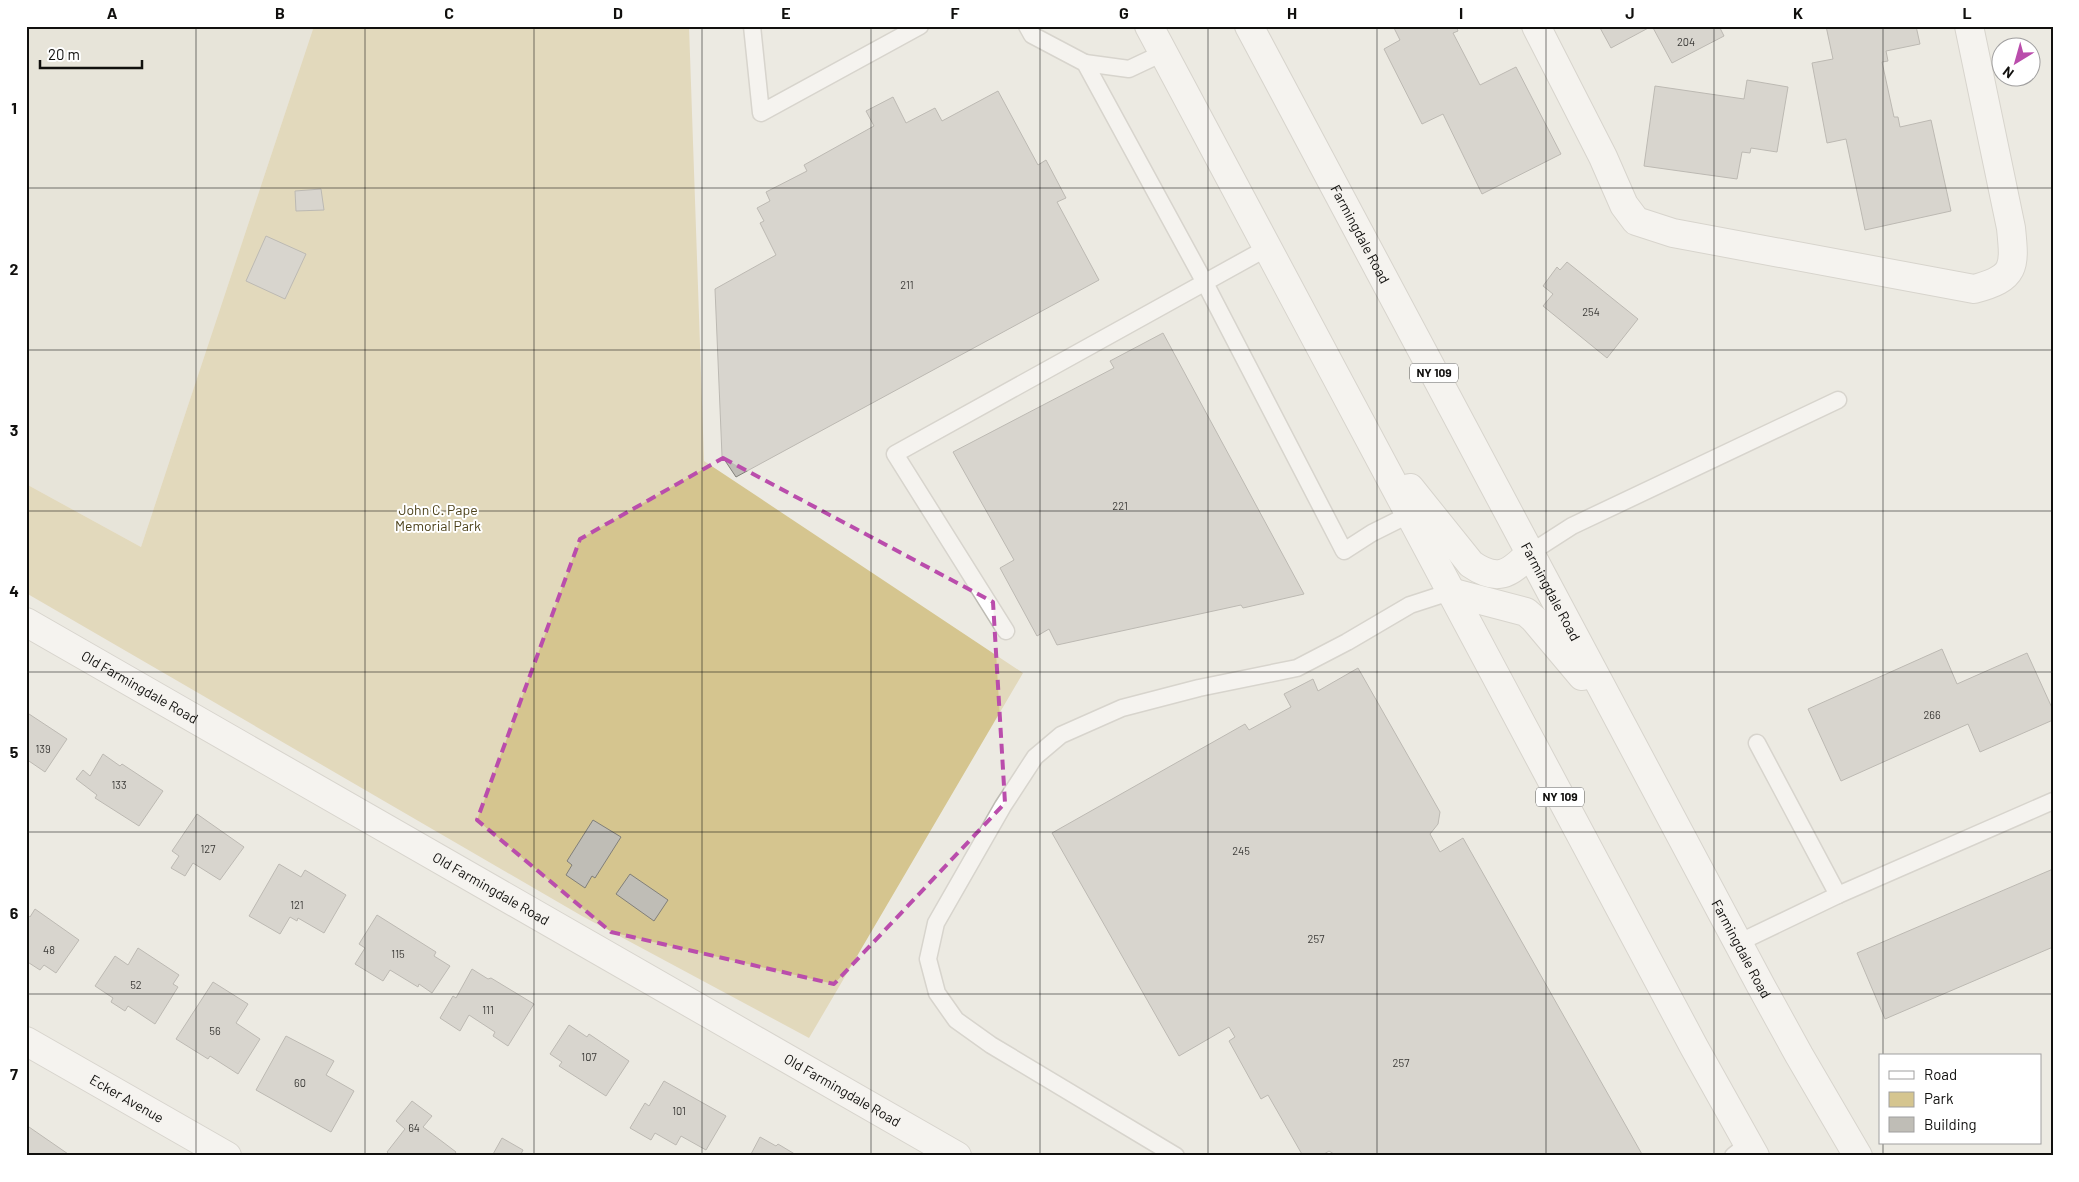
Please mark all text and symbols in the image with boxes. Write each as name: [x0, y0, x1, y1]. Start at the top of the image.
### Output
text: A: [107, 3, 118, 22]
text: B: [275, 3, 285, 22]
text: C: [444, 3, 454, 22]
text: D: [613, 3, 623, 22]
text: E: [781, 3, 791, 22]
text: F: [951, 3, 960, 22]
text: G: [1119, 3, 1129, 22]
text: H: [1287, 3, 1297, 22]
text: I: [1459, 3, 1463, 22]
text: J: [1625, 3, 1635, 22]
text: K: [1793, 3, 1803, 22]
text: L: [1962, 3, 1972, 22]
house number: 204: [1677, 35, 1695, 48]
scale bar: [40, 38, 142, 70]
north arrow: [1992, 38, 2042, 88]
text: 20 m: [48, 45, 80, 63]
text: N: [1999, 63, 2017, 82]
text: 1: [11, 98, 17, 117]
street label: Farmingdale Road: [1327, 182, 1394, 286]
text: 2: [10, 259, 19, 278]
house number: 211: [900, 278, 914, 291]
house number: 254: [1582, 305, 1600, 318]
road number: NY 109: [1410, 363, 1458, 382]
text: 3: [10, 420, 18, 439]
house number: 221: [1112, 499, 1128, 512]
park label: John C. Pape Memorial Park: [395, 501, 481, 534]
street label: Farmingdale Road: [1518, 539, 1584, 644]
text: 4: [9, 581, 19, 600]
street label: Old Farmingdale Road: [79, 647, 201, 727]
house number: 266: [1923, 708, 1941, 721]
text: 5: [10, 742, 19, 761]
house number: 139: [35, 742, 51, 755]
house number: 133: [111, 778, 127, 791]
road number: NY 109: [1536, 788, 1584, 806]
house number: 127: [201, 842, 215, 855]
house number: 245: [1232, 844, 1250, 857]
street label: Old Farmingdale Road: [430, 848, 553, 928]
street label: Farmingdale Road: [1708, 896, 1775, 1001]
house number: 121: [290, 898, 304, 911]
text: 6: [10, 903, 19, 922]
house number: 257: [1308, 932, 1324, 945]
house number: 48: [43, 943, 55, 956]
house number: 115: [391, 947, 405, 960]
house number: 52: [130, 978, 142, 991]
house number: 111: [482, 1003, 494, 1016]
house number: 56: [209, 1024, 221, 1037]
house number: 107: [581, 1050, 597, 1063]
street label: Old Farmingdale Road: [781, 1050, 904, 1130]
legend: [1879, 1054, 2042, 1144]
house number: 257: [1393, 1056, 1409, 1069]
text: 7: [10, 1064, 18, 1083]
text: Road: [1924, 1065, 1957, 1083]
street label: Ecker Avenue: [87, 1070, 167, 1126]
house number: 60: [294, 1076, 306, 1089]
text: Park: [1924, 1089, 1954, 1107]
house number: 101: [672, 1104, 686, 1117]
text: Building: [1924, 1115, 1977, 1133]
house number: 64: [408, 1121, 420, 1134]

